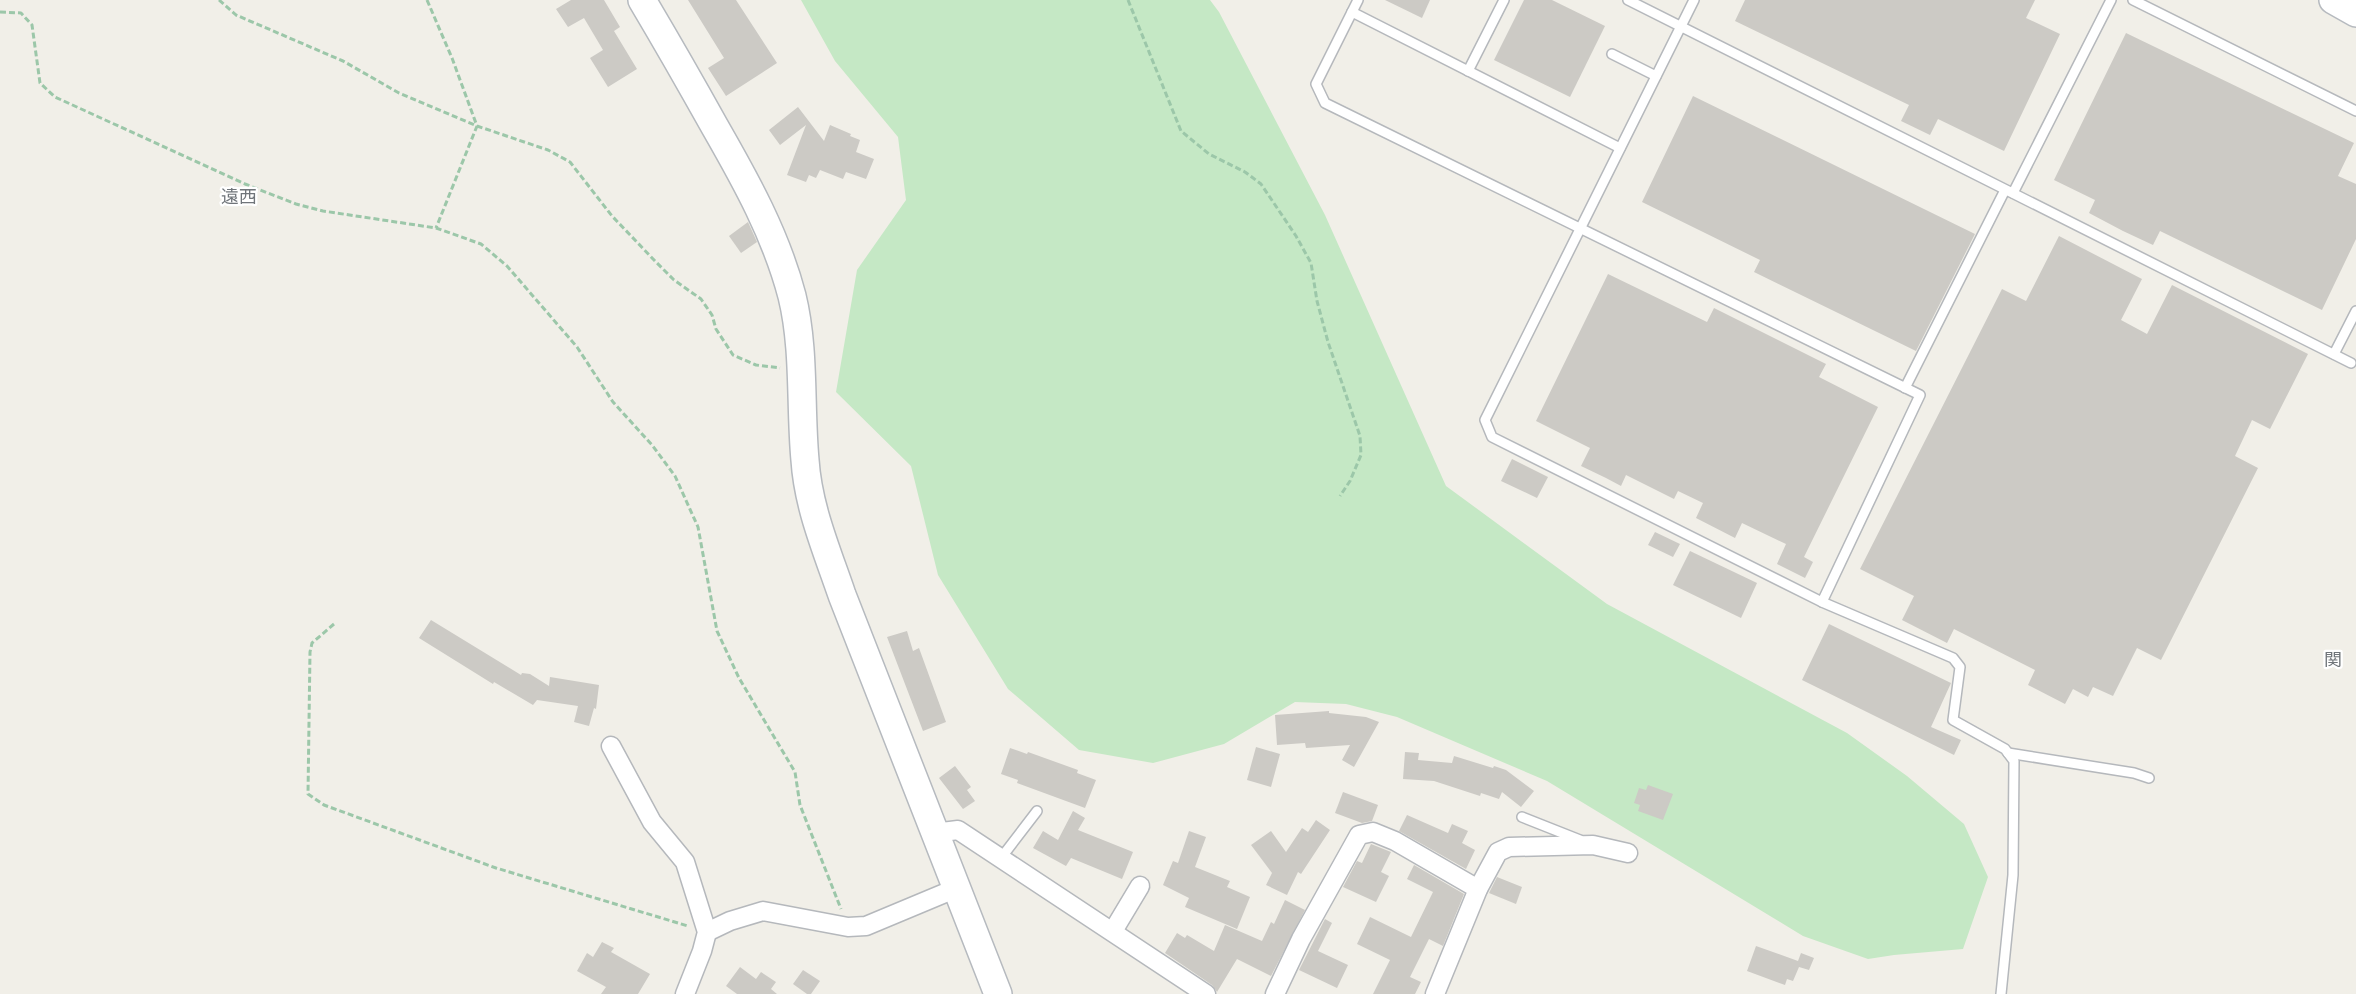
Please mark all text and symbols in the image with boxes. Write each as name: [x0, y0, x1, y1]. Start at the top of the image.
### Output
district label: 遠西: [221, 184, 257, 209]
district label: 関: [2324, 647, 2342, 672]

